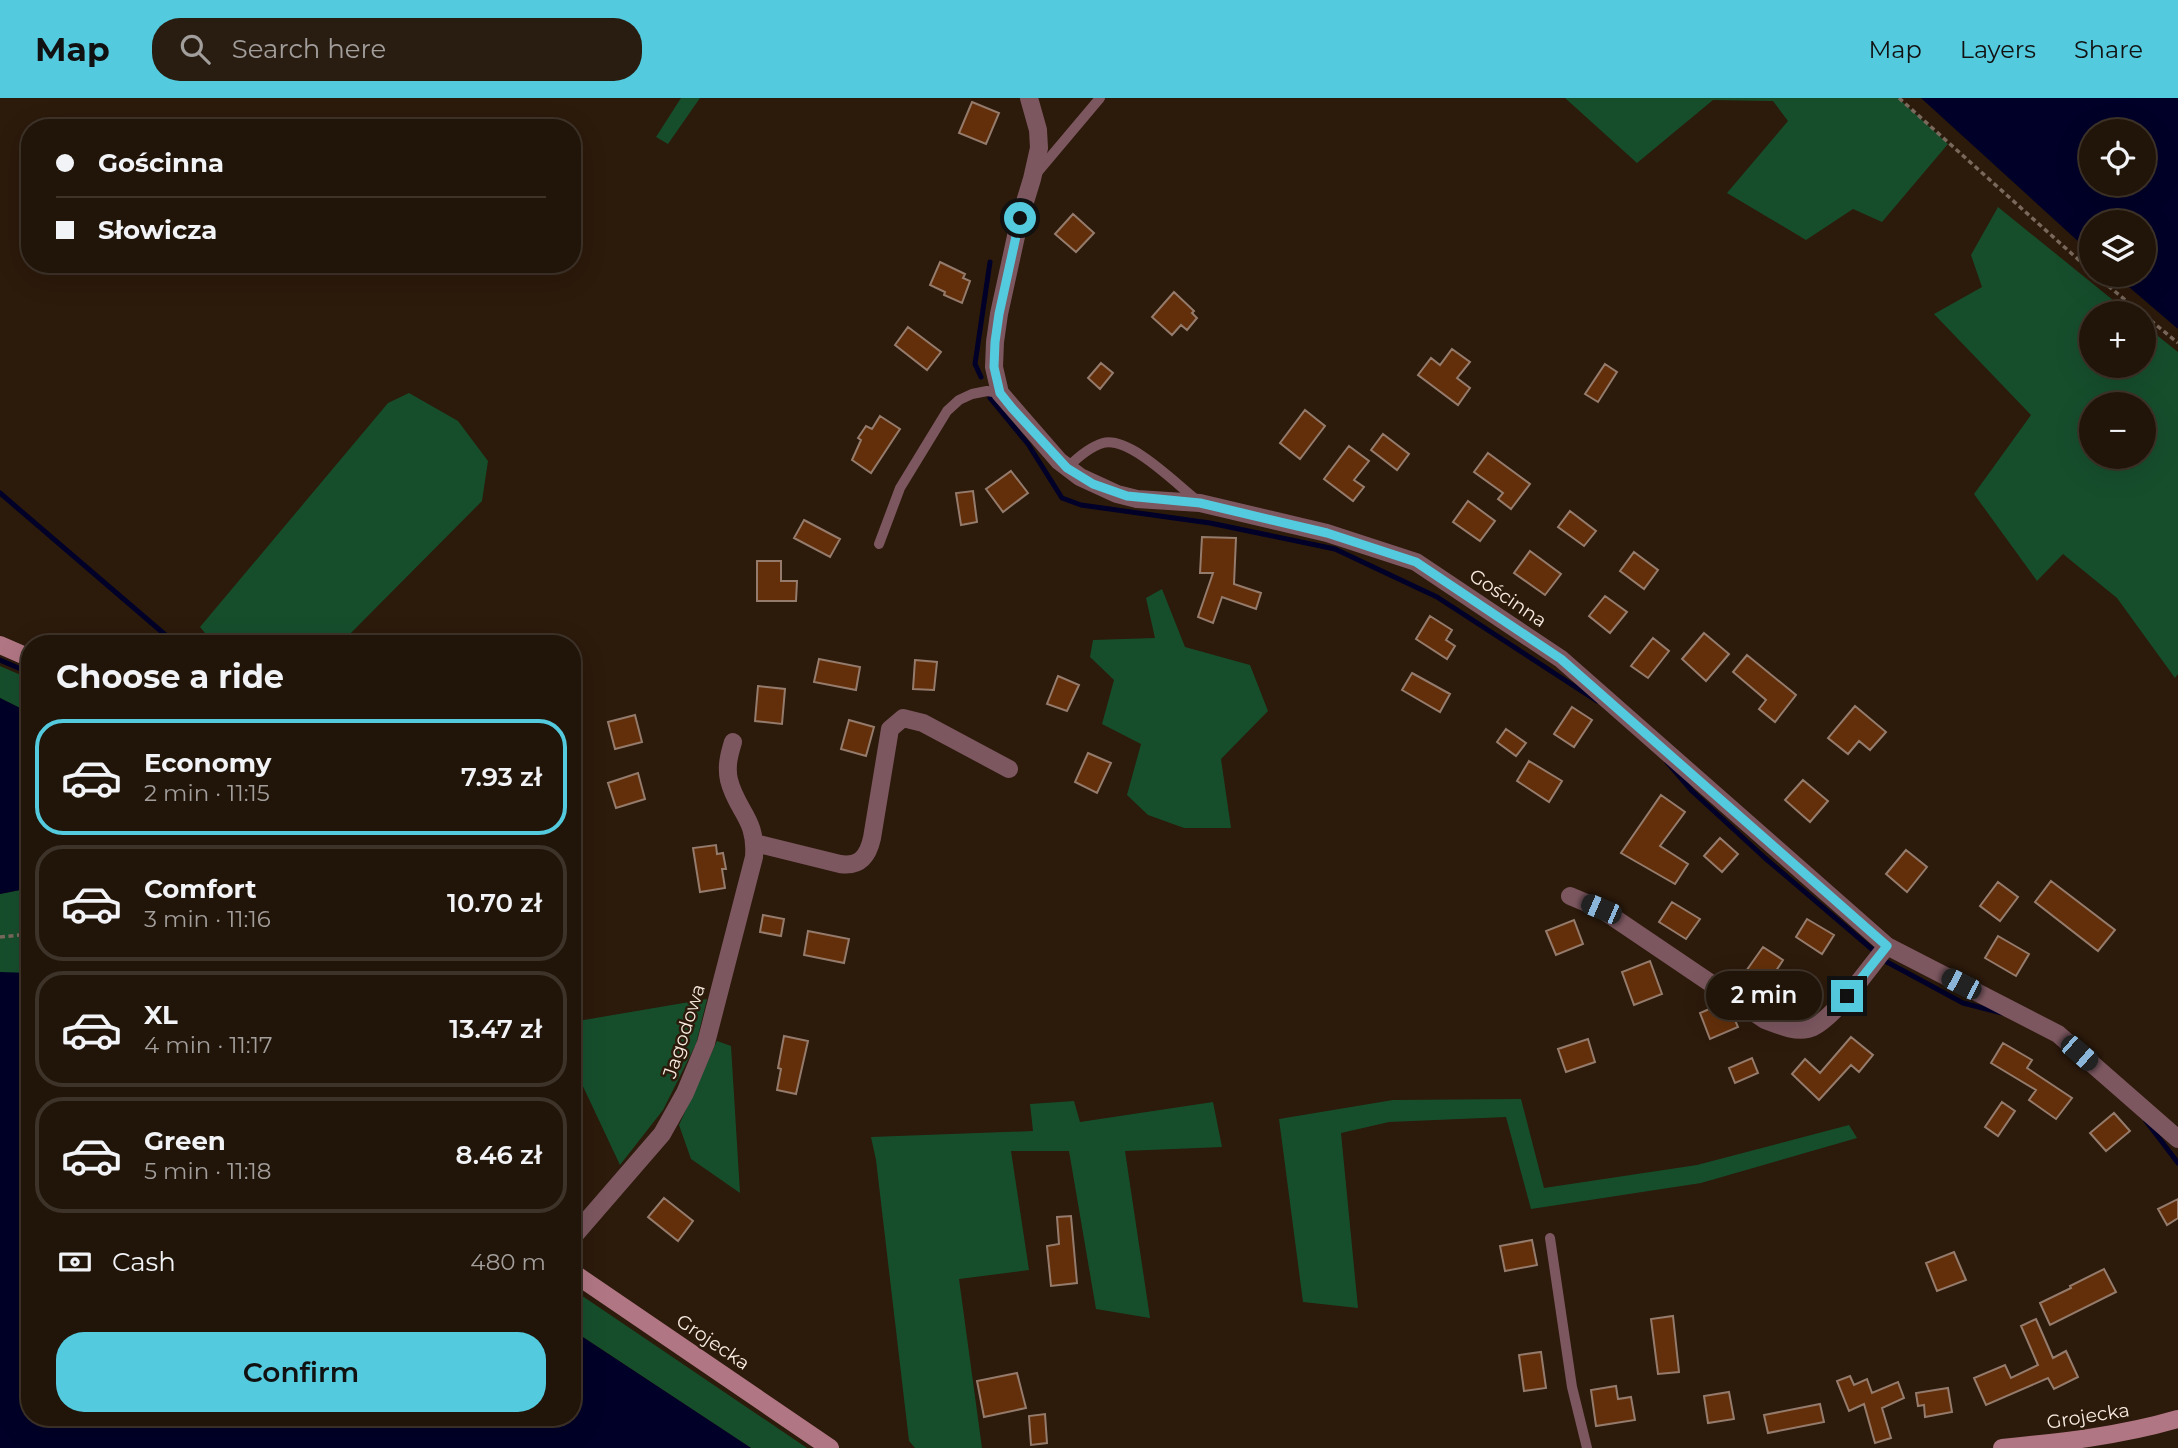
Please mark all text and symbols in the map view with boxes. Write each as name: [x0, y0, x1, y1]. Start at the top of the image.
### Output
search box: [152, 18, 642, 81]
text: Map: [35, 29, 110, 69]
icon: search: [176, 30, 214, 68]
text: Search here: [232, 33, 386, 65]
text: Map: [1868, 35, 1922, 64]
text: Layers: [1960, 35, 2036, 64]
text: Share: [2074, 35, 2143, 64]
map controls: [2079, 119, 2156, 469]
button: locate: [2079, 119, 2156, 196]
text: Gościnna: [98, 147, 224, 179]
route start: [1004, 202, 1036, 234]
button: layers: [2079, 210, 2156, 287]
text: Słowicza: [98, 214, 217, 246]
button: +: [2079, 301, 2156, 378]
button: −: [2079, 392, 2156, 469]
street label: Gościnna: [1465, 564, 1551, 632]
text: Choose a ride: [56, 657, 284, 696]
icon: car: [60, 746, 123, 809]
text: Economy: [144, 747, 271, 779]
text: 7.93 zł: [461, 761, 542, 793]
text: 2 min · 11:15: [144, 779, 270, 807]
icon: car: [60, 872, 123, 935]
text: Comfort: [144, 873, 256, 905]
text: 10.70 zł: [447, 887, 542, 919]
car: [1578, 891, 1625, 927]
text: 3 min · 11:16: [144, 905, 271, 933]
car: [1938, 965, 1985, 1003]
callout: 2 min: [1707, 972, 1822, 1020]
route end: [1831, 980, 1863, 1012]
street label: Jagodowa: [658, 981, 710, 1082]
text: 2 min: [1731, 981, 1797, 1009]
icon: car: [60, 998, 123, 1061]
text: XL: [144, 999, 178, 1031]
text: 13.47 zł: [449, 1013, 542, 1045]
text: 4 min · 11:17: [144, 1031, 273, 1059]
car: [2057, 1031, 2102, 1075]
icon: car: [60, 1124, 123, 1187]
text: Green: [144, 1125, 226, 1157]
text: 8.46 zł: [456, 1139, 542, 1171]
text: 5 min · 11:18: [144, 1157, 272, 1185]
icon: cash: [56, 1243, 94, 1281]
text: Cash: [112, 1246, 176, 1278]
text: 480 m: [470, 1248, 546, 1276]
street label: Grojecka: [672, 1309, 754, 1375]
button: Confirm: [56, 1332, 546, 1412]
street label: Grojecka: [2045, 1398, 2131, 1434]

